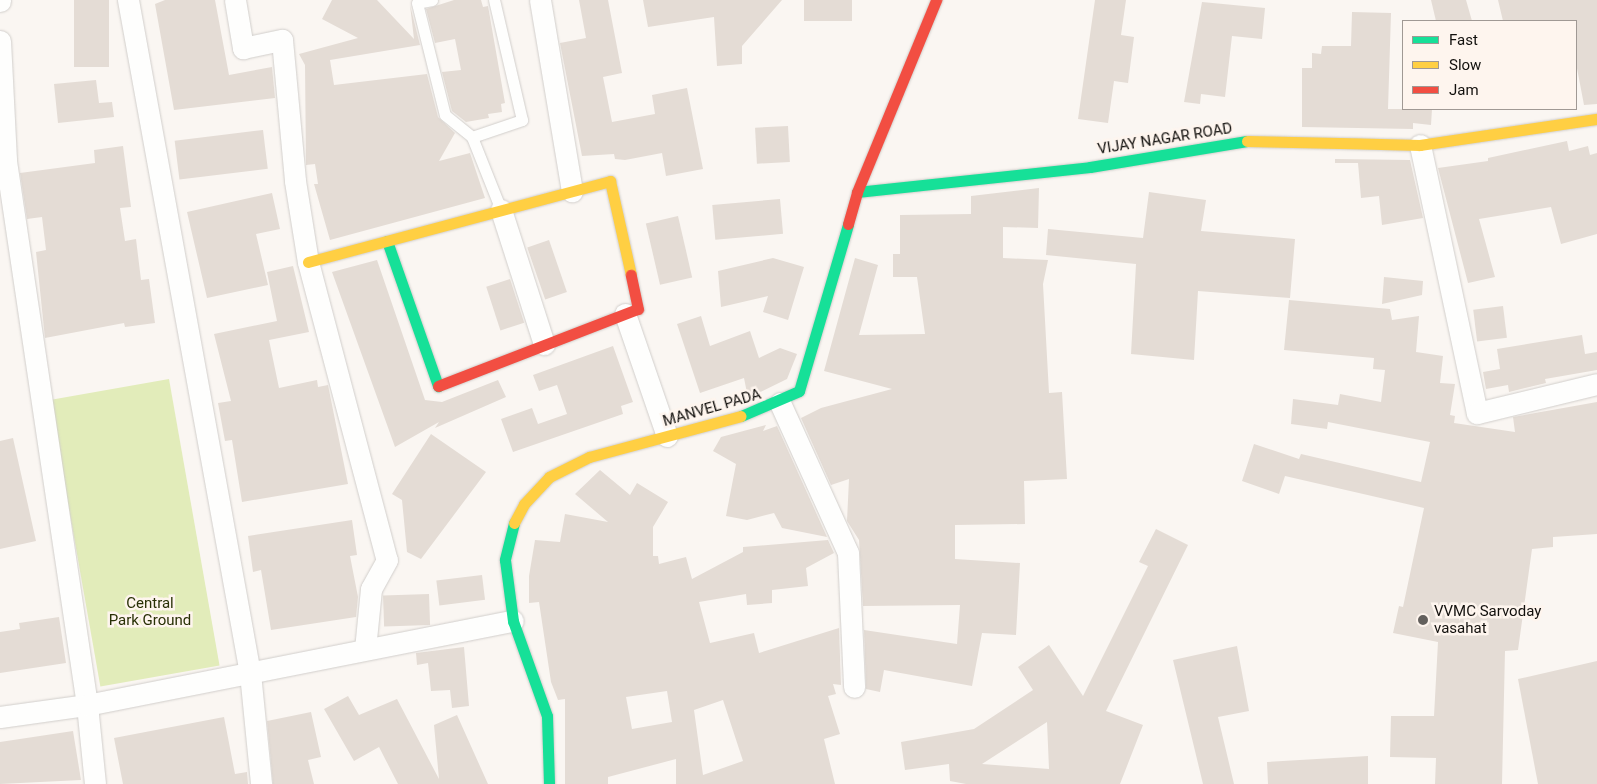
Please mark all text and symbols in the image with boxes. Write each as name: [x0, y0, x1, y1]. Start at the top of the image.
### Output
legend: [1402, 20, 1577, 110]
text: Fast: [1449, 31, 1478, 49]
text: Slow: [1449, 56, 1481, 74]
text: Jam: [1449, 81, 1479, 99]
street label: VIJAY NAGAR ROAD: [1096, 119, 1234, 159]
street label: MANVEL PADA: [661, 385, 763, 431]
park label: Central Park Ground: [109, 594, 191, 629]
place label: VVMC Sarvoday vasahat: [1434, 602, 1541, 637]
marker: VVMC Sarvoday vasahat: [1416, 613, 1430, 627]

